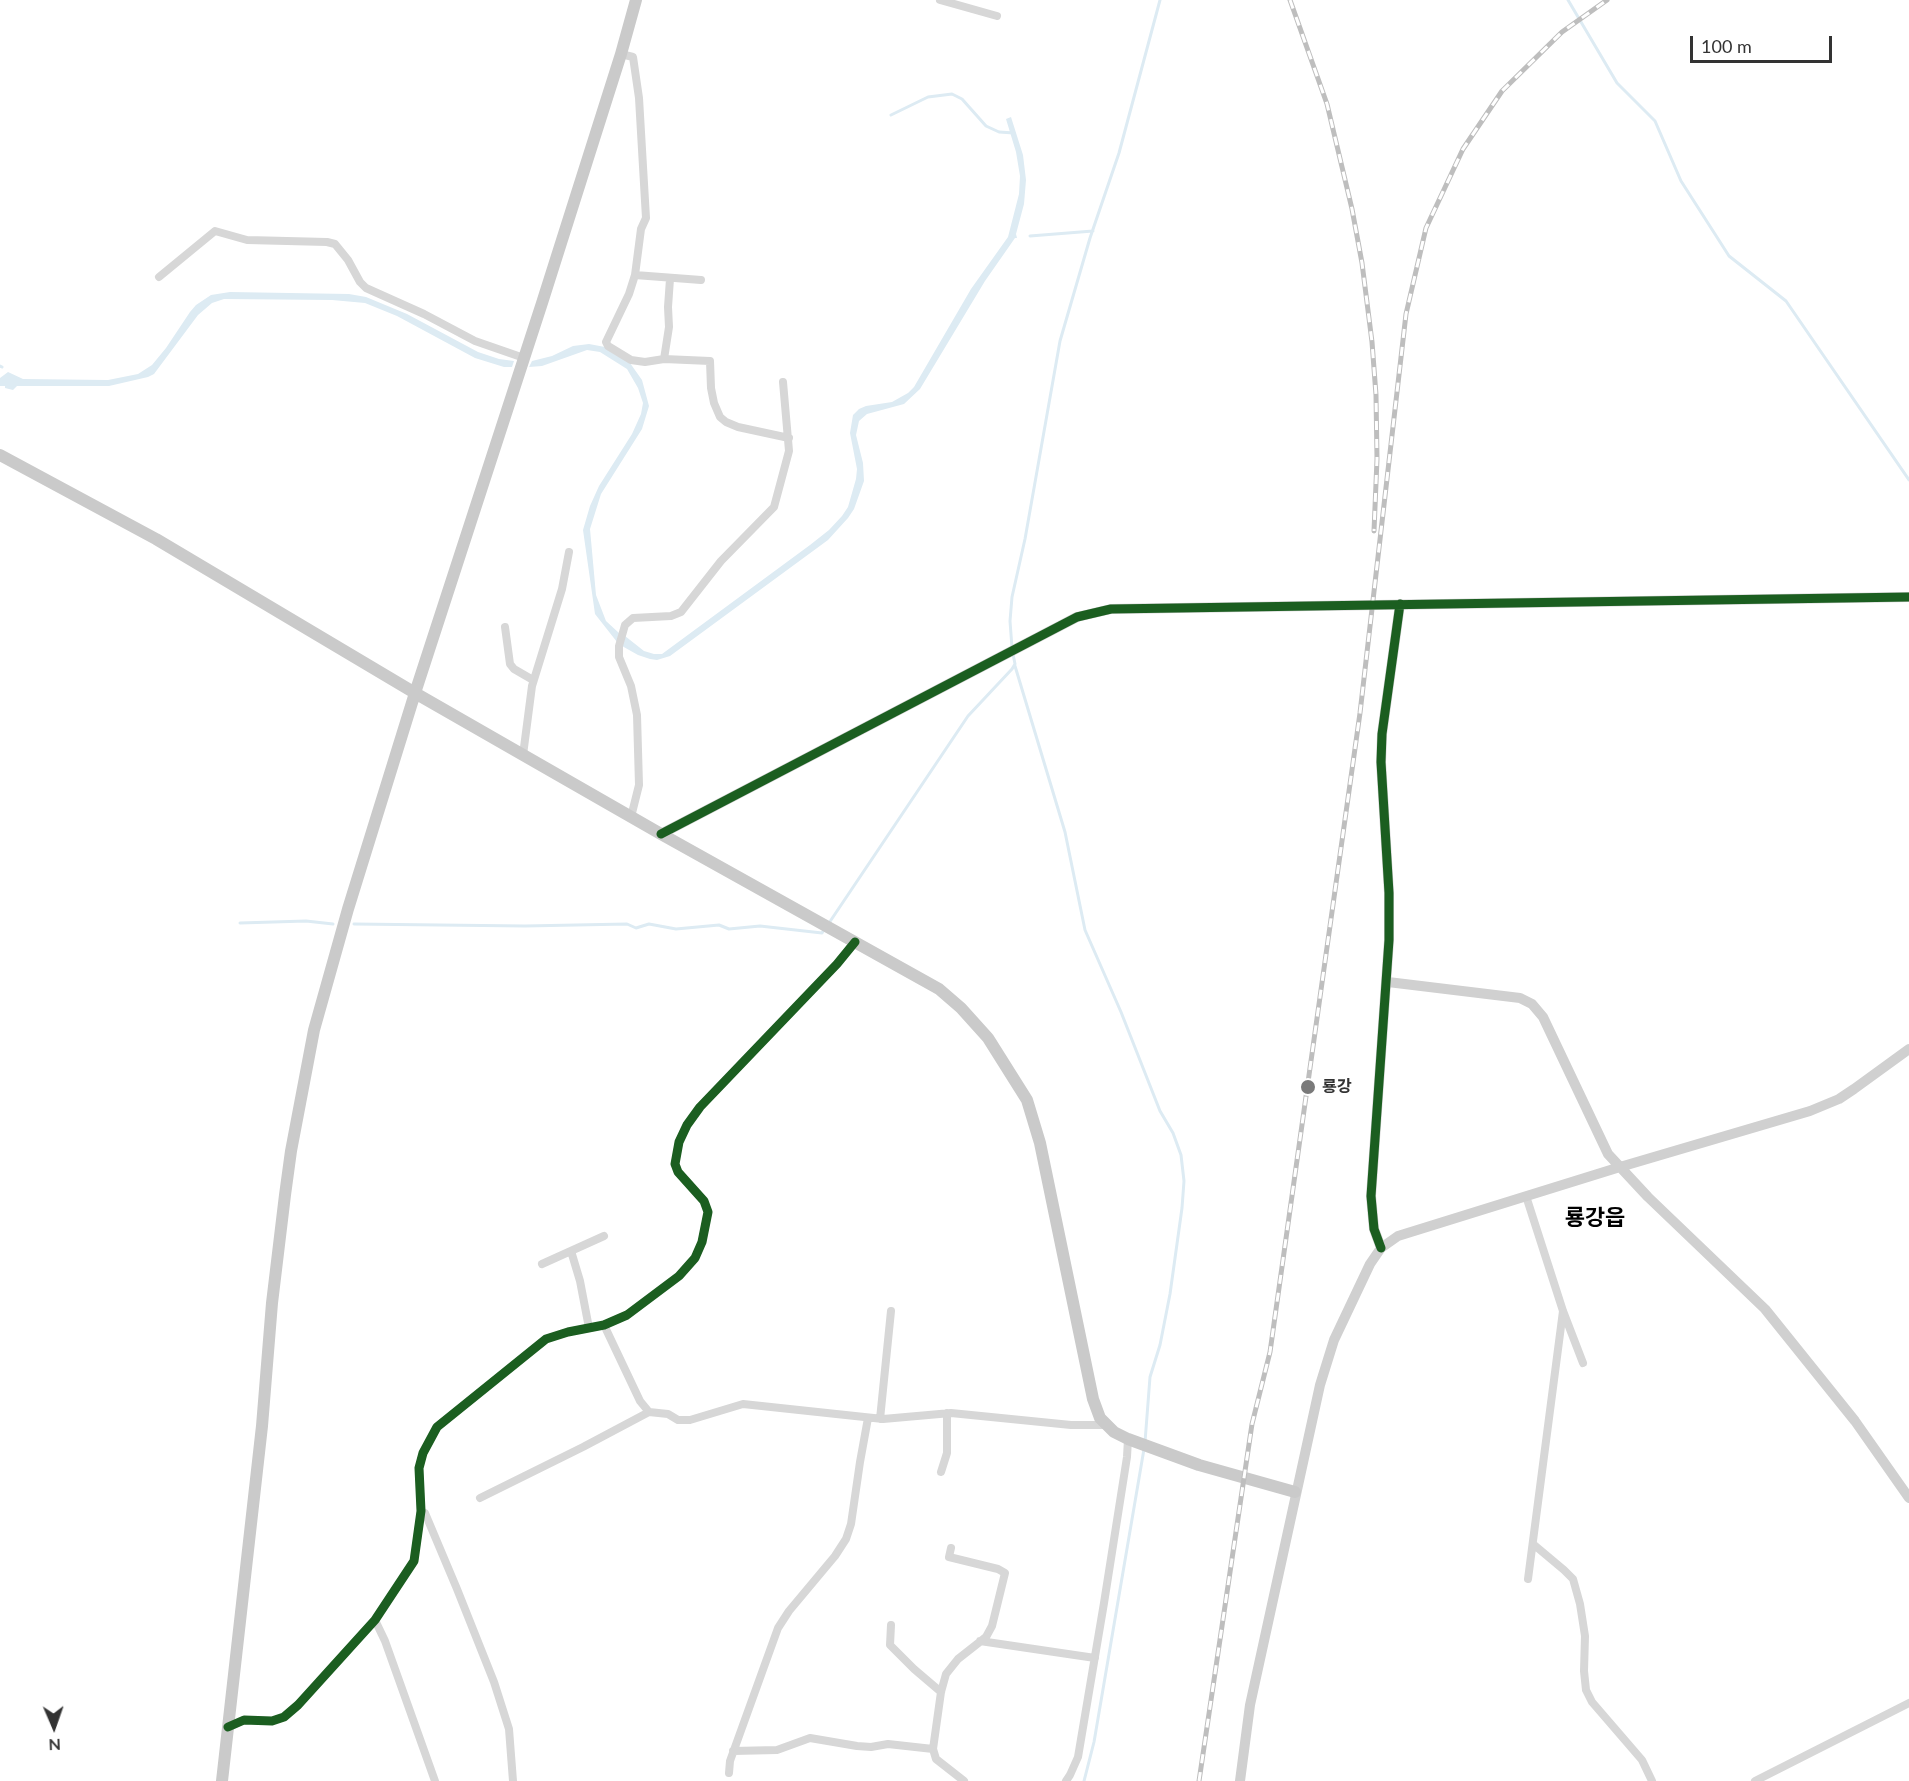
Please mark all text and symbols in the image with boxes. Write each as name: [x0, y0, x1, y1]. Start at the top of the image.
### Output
scale bar: [1693, 24, 1836, 62]
text: 100 m: [1701, 35, 1752, 57]
place label: 룡강: [1322, 1077, 1351, 1097]
marker: 룡강: [1299, 1078, 1317, 1096]
district label: 룡강읍: [1565, 1205, 1625, 1231]
north arrow: [24, 1697, 84, 1757]
text: N: [48, 1736, 61, 1755]

